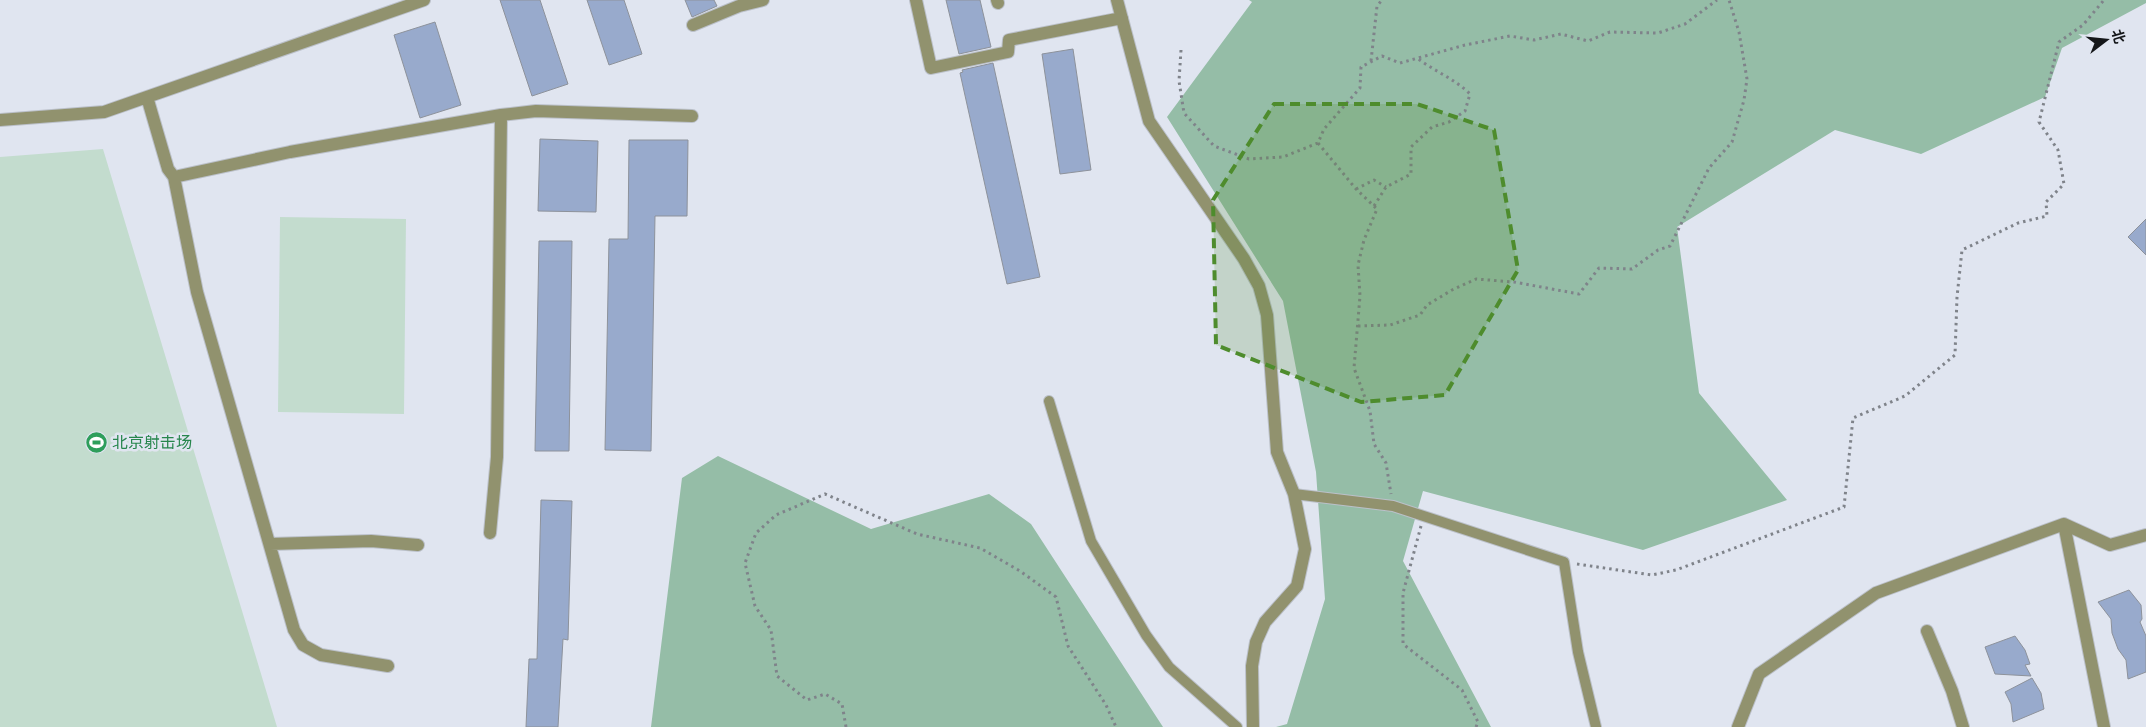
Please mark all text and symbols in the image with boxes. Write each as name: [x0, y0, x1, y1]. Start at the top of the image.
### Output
north arrow: [2081, 15, 2131, 65]
text: 北: [2107, 27, 2130, 46]
sports icon: 北京射击场: [84, 430, 108, 454]
place label: 北京射击场: [112, 431, 192, 454]

